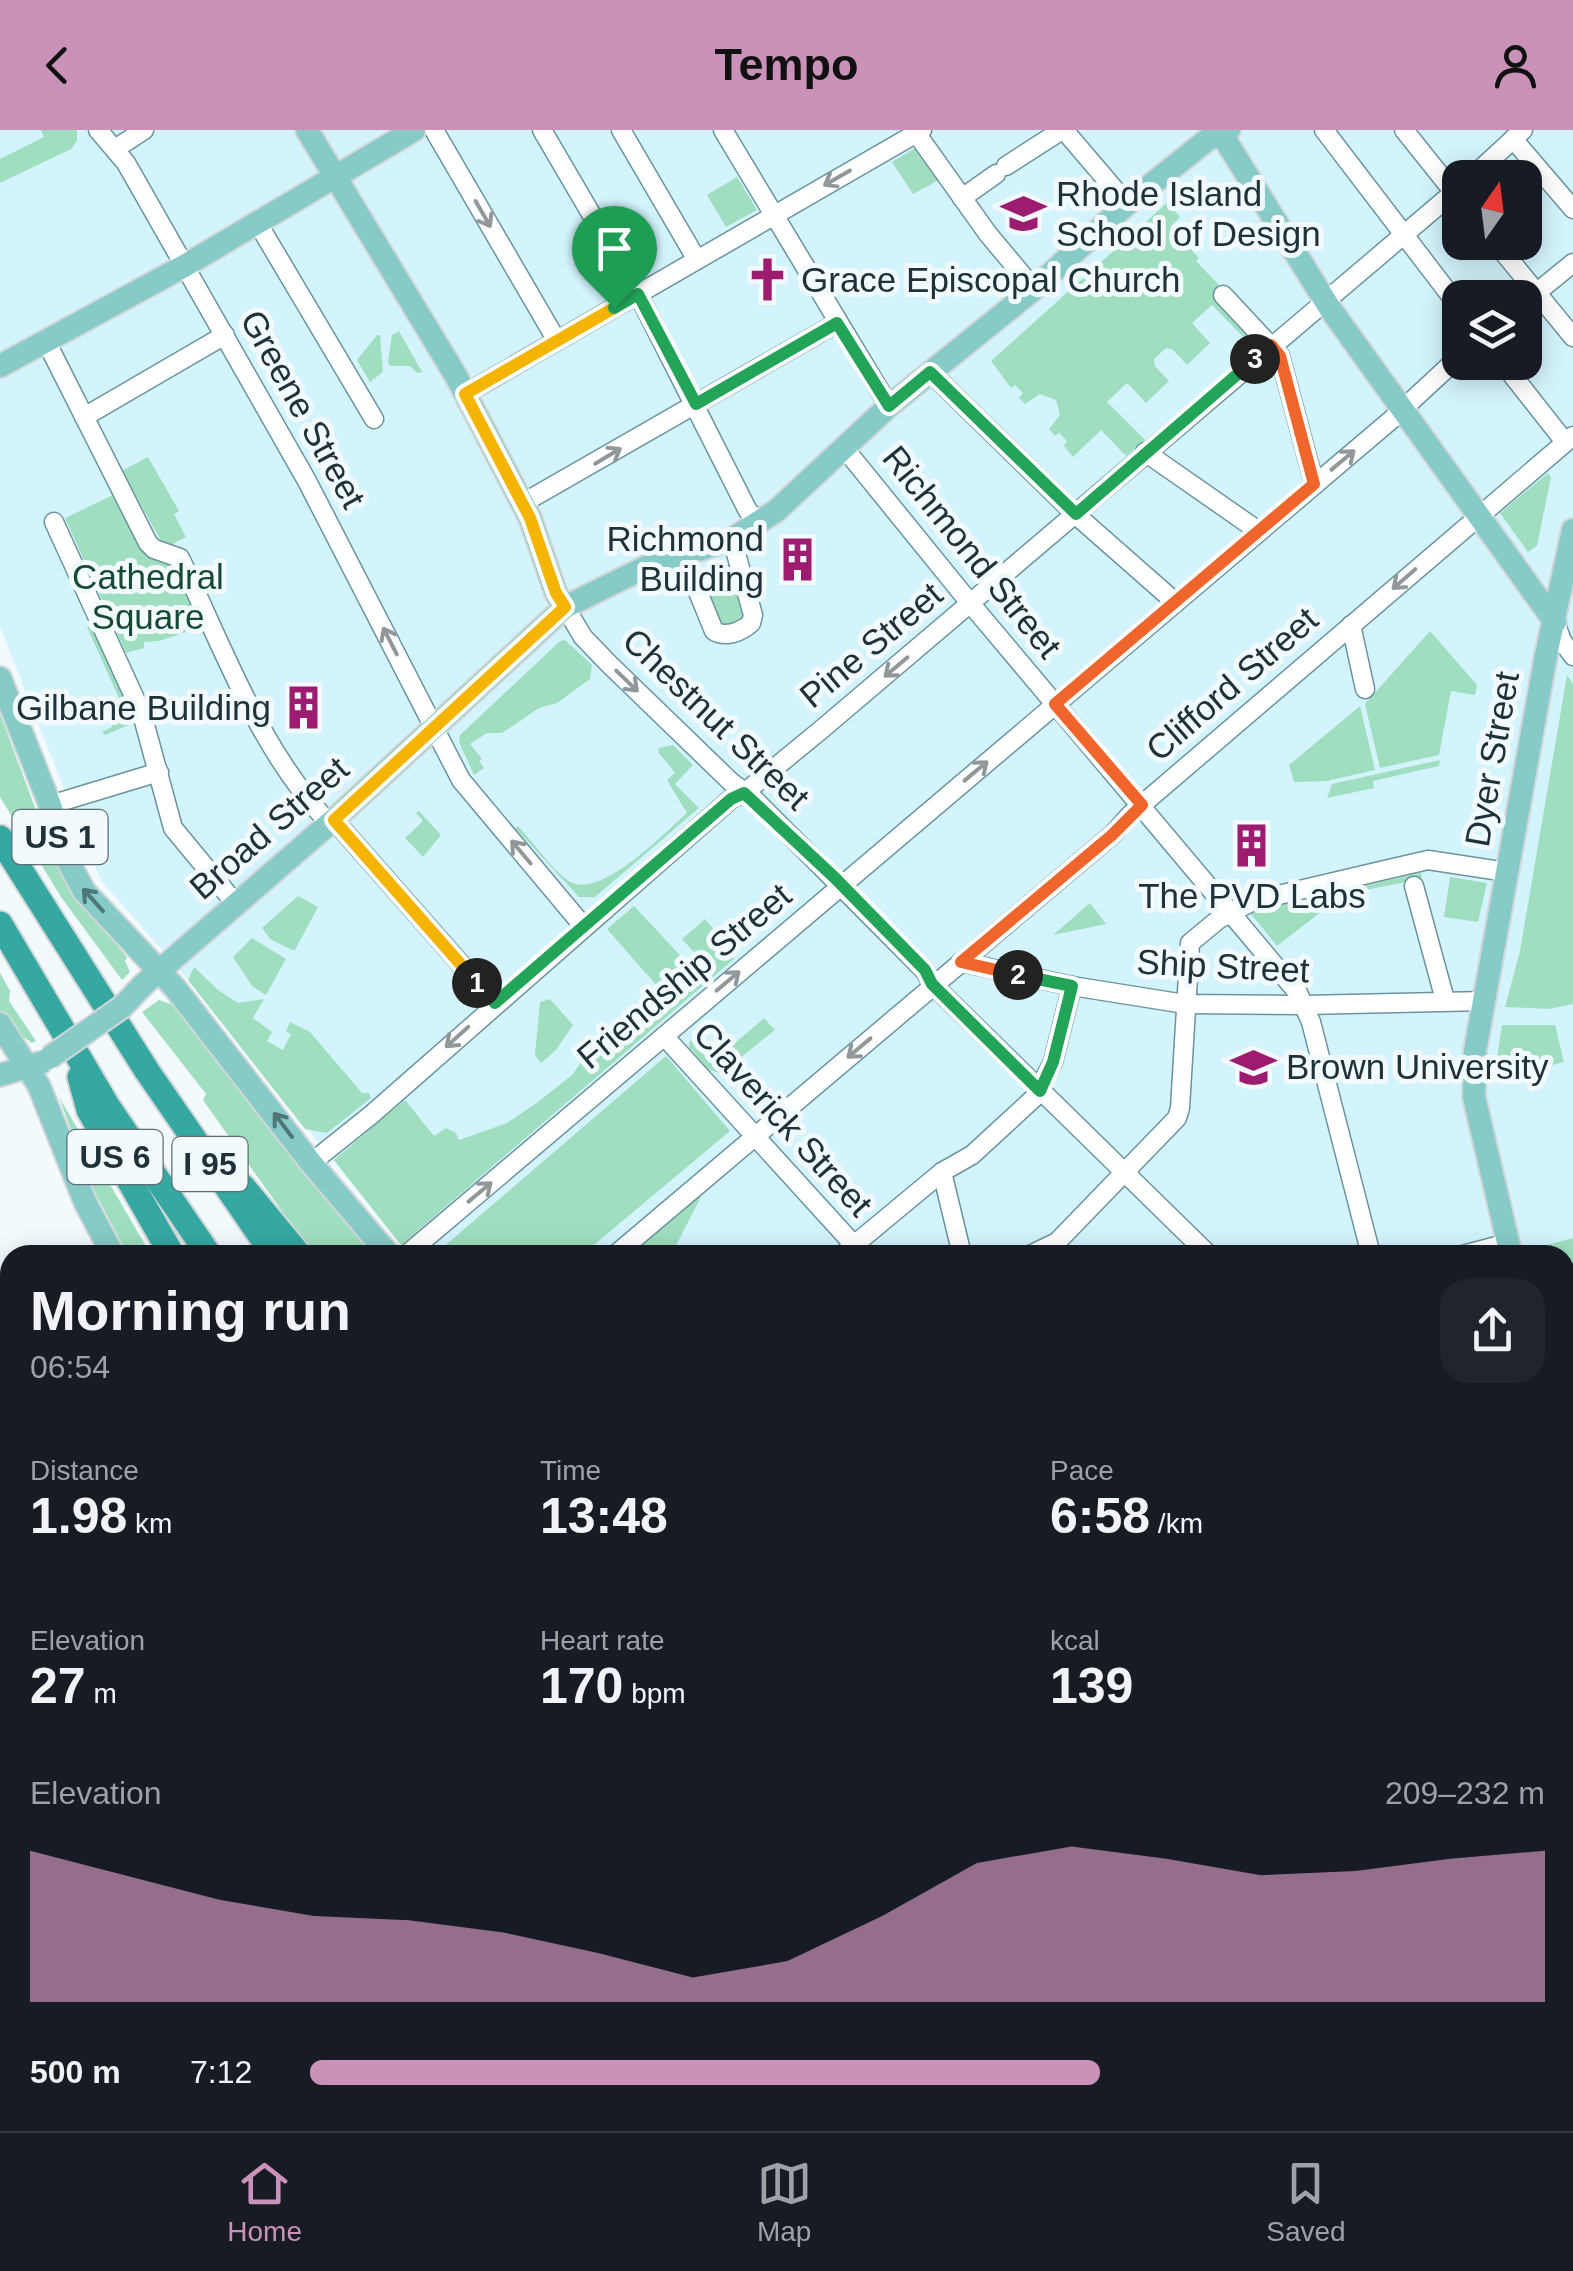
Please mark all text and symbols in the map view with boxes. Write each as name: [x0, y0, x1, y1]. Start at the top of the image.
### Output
icon: back: [30, 38, 85, 93]
icon: person: [1488, 38, 1543, 93]
text: Tempo: [714, 39, 859, 90]
north arrow: [1442, 160, 1542, 260]
map controls: [1442, 160, 1542, 380]
one-way arrow: [823, 169, 853, 189]
place label: Rhode Island School of Design: [1056, 174, 1321, 253]
school or university icon: Rhode Island School of Design: [999, 190, 1047, 238]
one-way arrow: [473, 199, 493, 228]
pin: [572, 206, 657, 309]
icon: arrive: [587, 221, 642, 276]
church icon: Grace Episcopal Church: [744, 256, 792, 304]
place label: Grace Episcopal Church: [801, 260, 1180, 299]
button: layers: [1442, 280, 1542, 380]
street label: Greene Street: [233, 303, 374, 515]
pin: 3: [1230, 334, 1280, 384]
text: 3: [1247, 343, 1263, 374]
street label: Richmond Street: [875, 438, 1070, 665]
one-way arrow: [593, 446, 622, 466]
one-way arrow: [1329, 449, 1355, 471]
place label: Richmond Building: [606, 519, 764, 598]
building icon: Richmond Building: [773, 535, 821, 583]
park label: Cathedral Square: [72, 557, 224, 636]
one-way arrow: [1391, 568, 1417, 590]
street label: Pine Street: [792, 574, 950, 715]
street label: Clifford Street: [1138, 599, 1325, 768]
street label: Chestnut Street: [615, 620, 818, 817]
one-way arrow: [380, 627, 399, 657]
one-way arrow: [883, 655, 909, 677]
street label: Dyer Street: [1457, 668, 1526, 849]
one-way arrow: [615, 669, 639, 693]
building icon: Gilbane Building: [280, 684, 328, 732]
place label: Gilbane Building: [16, 688, 271, 727]
street label: Broad Street: [182, 748, 356, 907]
one-way arrow: [962, 760, 988, 782]
road number: US 1: [12, 810, 108, 864]
building icon: The PVD Labs: [1228, 822, 1276, 870]
one-way arrow: [510, 840, 532, 866]
street label: Friendship Street: [569, 875, 799, 1076]
place label: The PVD Labs: [1138, 876, 1366, 915]
one-way arrow: [82, 888, 105, 913]
street label: Ship Street: [1136, 941, 1311, 990]
pin: 2: [993, 950, 1043, 1000]
pin: 1: [452, 958, 502, 1008]
text: 2: [1010, 959, 1026, 990]
text: 1: [469, 967, 485, 998]
one-way arrow: [715, 970, 740, 993]
street label: Claverick Street: [686, 1014, 881, 1224]
one-way arrow: [445, 1025, 470, 1048]
one-way arrow: [847, 1036, 872, 1059]
school or university icon: Brown University: [1229, 1043, 1277, 1091]
place label: Brown University: [1286, 1047, 1549, 1086]
one-way arrow: [272, 1112, 293, 1139]
road number: US 6: [68, 1130, 162, 1184]
road number: I 95: [172, 1137, 248, 1191]
one-way arrow: [467, 1181, 493, 1203]
button: share: [1440, 1278, 1545, 1383]
text: Morning run: [30, 1280, 351, 1342]
text: 06:54: [30, 1349, 110, 1385]
text: Distance: [30, 1455, 139, 1486]
text: Time: [540, 1455, 601, 1486]
text: Pace: [1050, 1455, 1114, 1486]
text: 1.98: [30, 1488, 127, 1544]
text: 13:48: [540, 1488, 668, 1544]
text: 6:58: [1050, 1488, 1150, 1544]
text: km: [127, 1508, 172, 1539]
text: /km: [1150, 1508, 1203, 1539]
text: Elevation: [30, 1625, 145, 1656]
text: Heart rate: [540, 1625, 665, 1656]
text: kcal: [1050, 1625, 1100, 1656]
text: 27: [30, 1658, 86, 1714]
text: 170: [540, 1658, 623, 1714]
text: 139: [1050, 1658, 1133, 1714]
text: m: [86, 1678, 117, 1709]
text: bpm: [623, 1678, 686, 1709]
text: Elevation: [30, 1775, 162, 1811]
text: 209–232 m: [1385, 1775, 1545, 1811]
text: 500 m: [30, 2054, 121, 2090]
text: 7:12: [190, 2054, 252, 2090]
tab: Home: [227, 2156, 302, 2248]
tab: Map: [757, 2156, 812, 2248]
tab: Saved: [1266, 2156, 1346, 2248]

